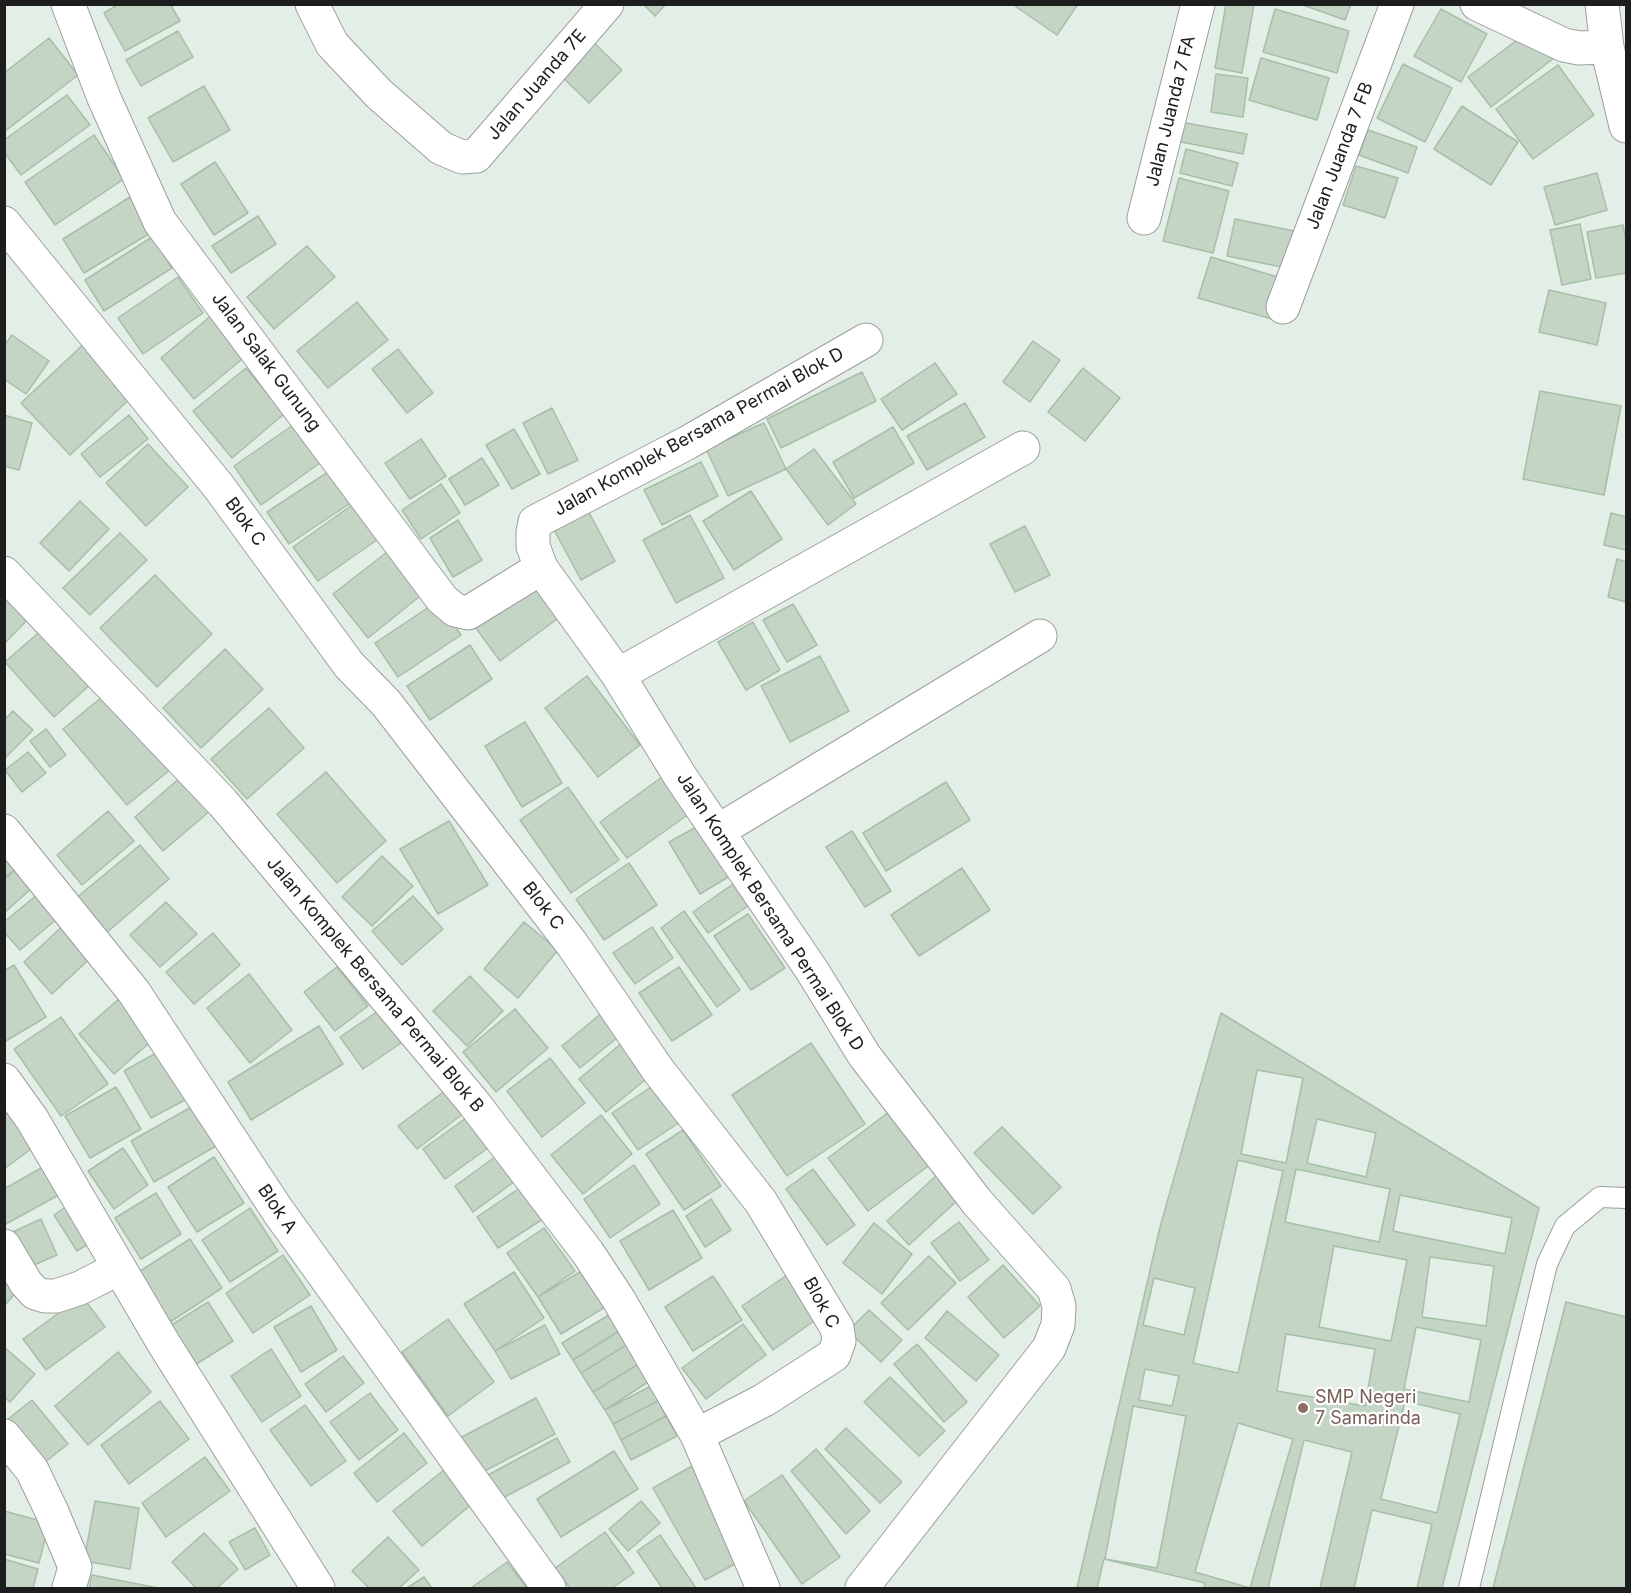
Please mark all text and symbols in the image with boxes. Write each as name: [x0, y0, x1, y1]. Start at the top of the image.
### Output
street label: Jalan Juanda 7E: [483, 25, 591, 145]
street label: Jalan Juanda 7 FA: [1142, 33, 1200, 189]
street label: Jalan Juanda 7 FB: [1302, 79, 1378, 233]
street label: Jalan Salak Gunung: [207, 288, 325, 436]
street label: Jalan Komplek Bersama Permai Blok D: [550, 343, 848, 521]
street label: Blok C: [220, 493, 270, 551]
street label: Jalan Komplek Bersama Permai Blok D: [672, 769, 868, 1055]
street label: Jalan Komplek Bersama Permai Blok B: [262, 853, 488, 1117]
street label: Blok C: [518, 878, 568, 934]
street label: Blok A: [253, 1180, 301, 1238]
street label: Blok C: [798, 1274, 844, 1332]
place label: SMP Negeri 7 Samarinda: [1315, 1387, 1421, 1430]
marker: SMP Negeri 7 Samarinda: [1296, 1401, 1310, 1415]

